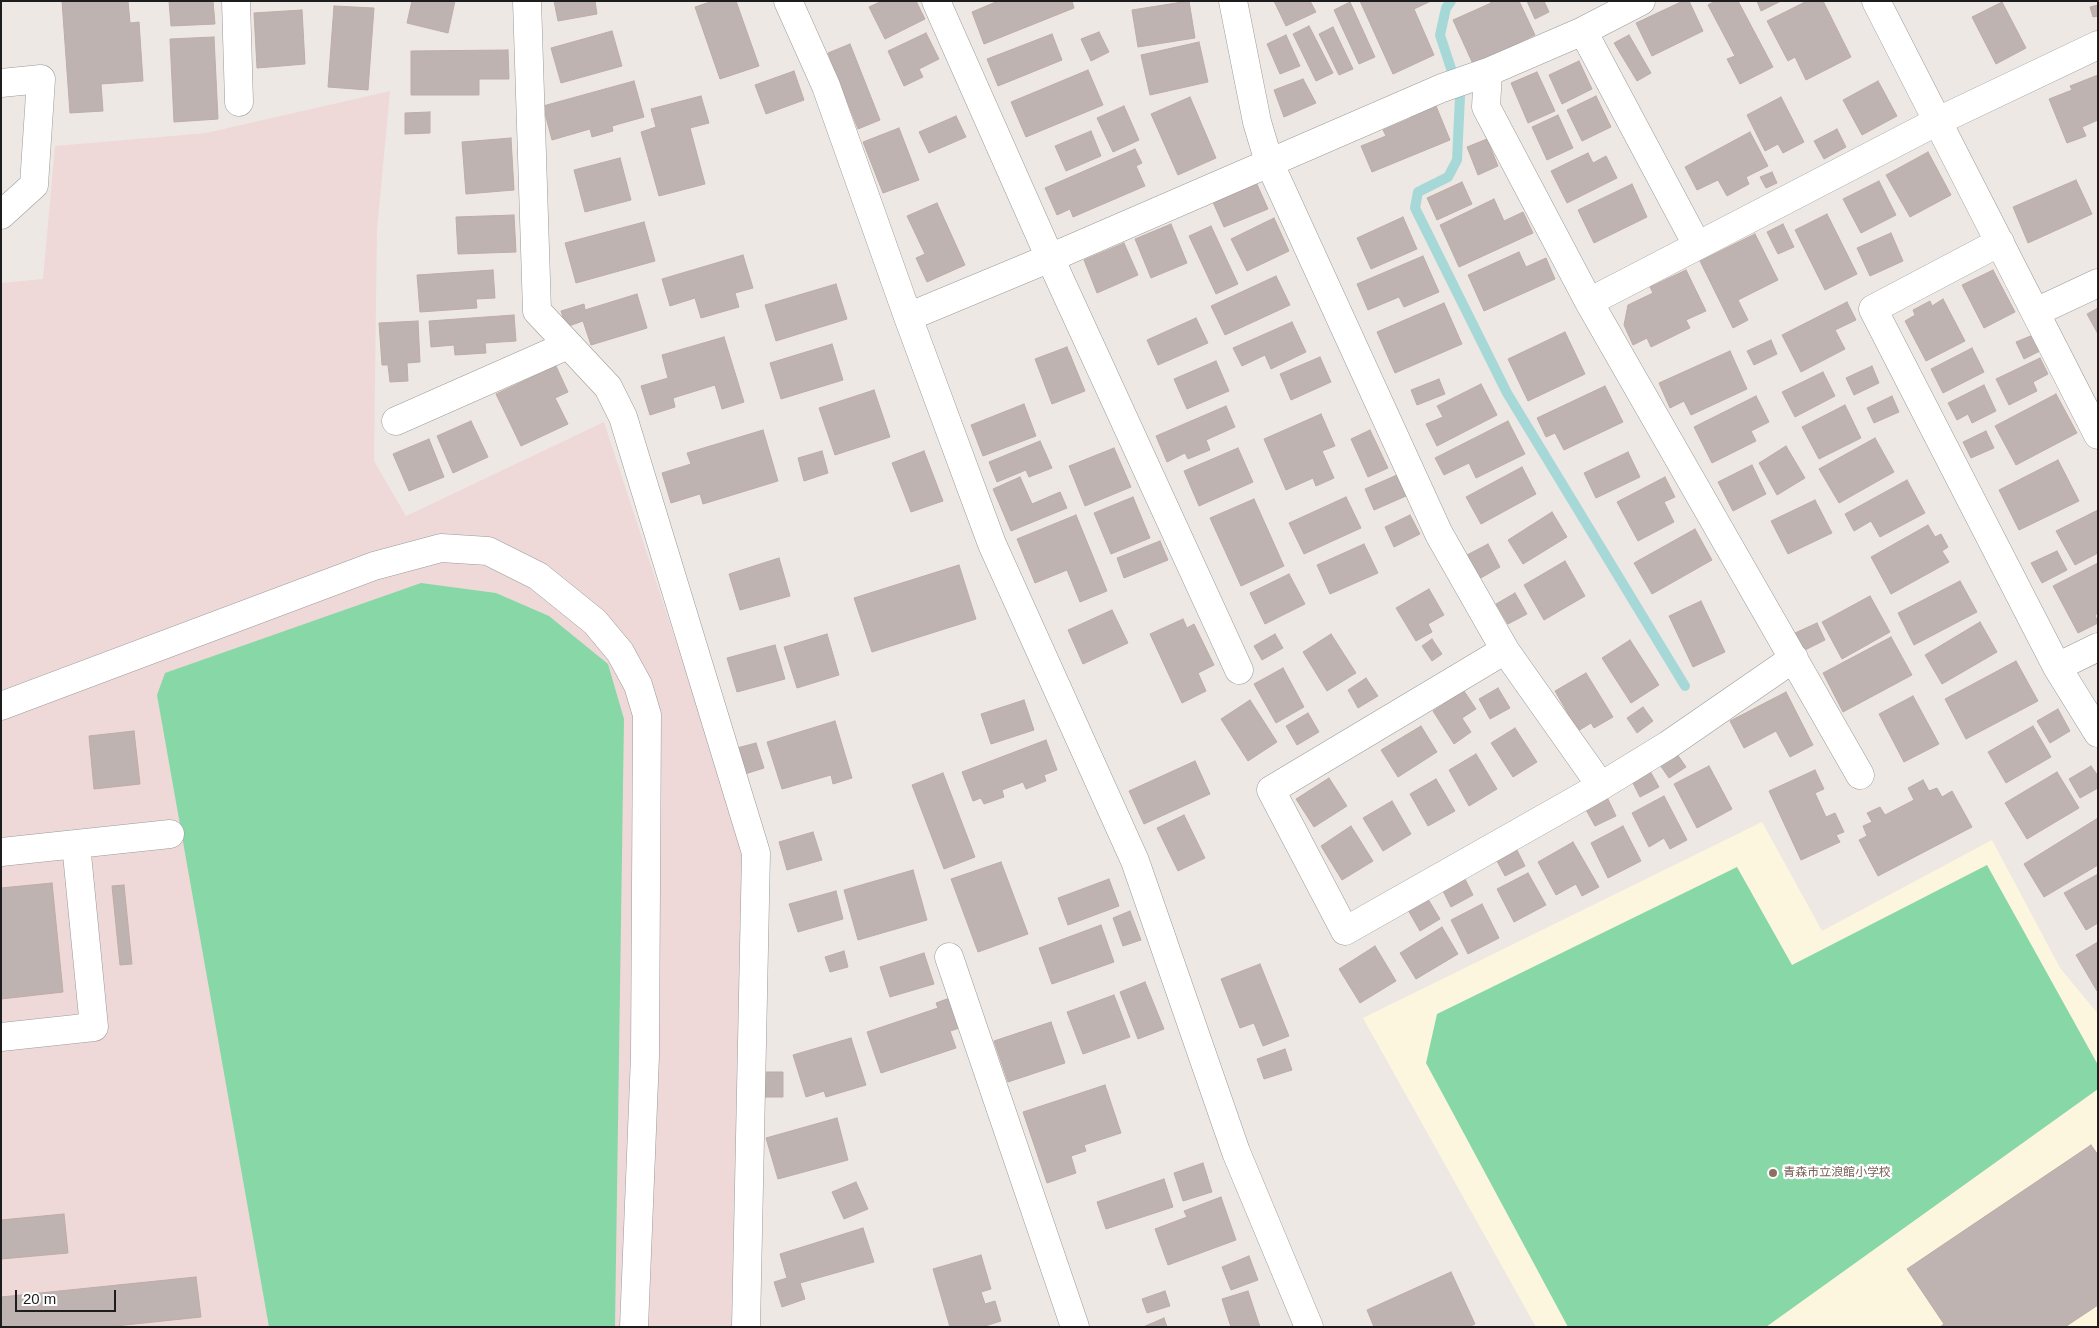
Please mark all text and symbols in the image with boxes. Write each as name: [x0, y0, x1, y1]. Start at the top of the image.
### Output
place label: 青森市立浪館小学校: [1783, 1166, 1891, 1180]
marker: 青森市立浪館小学校: [1767, 1167, 1779, 1179]
scale bar: [18, 1280, 119, 1312]
text: 20 m: [23, 1290, 56, 1307]

